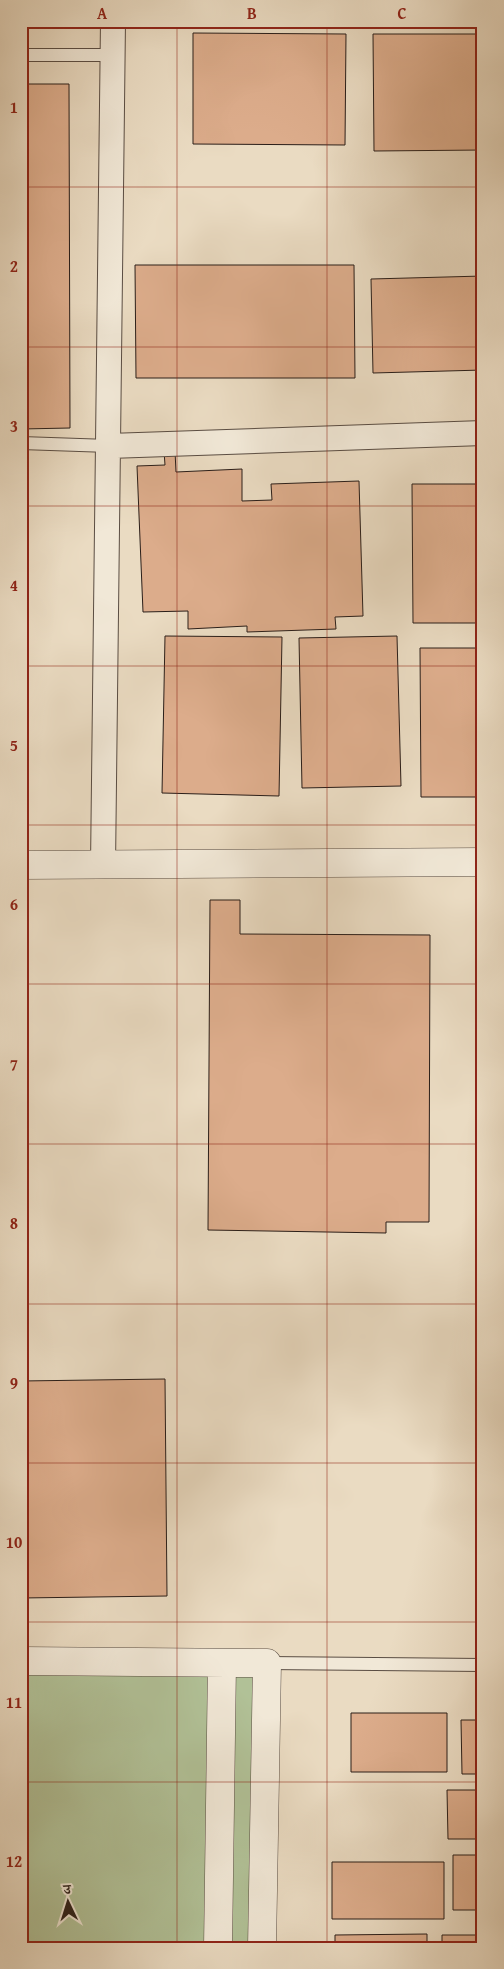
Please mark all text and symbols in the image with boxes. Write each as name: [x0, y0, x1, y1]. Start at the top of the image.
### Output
text: A: [97, 1, 108, 25]
text: B: [247, 1, 257, 25]
text: C: [397, 1, 407, 25]
text: 1: [10, 95, 18, 119]
text: 2: [10, 254, 18, 278]
text: 3: [10, 414, 18, 438]
text: 4: [10, 573, 18, 597]
text: 5: [10, 733, 18, 757]
text: 6: [10, 892, 18, 916]
text: 7: [10, 1052, 18, 1076]
text: 8: [10, 1211, 18, 1235]
text: 9: [10, 1371, 18, 1395]
text: 10: [6, 1530, 22, 1554]
text: 11: [6, 1690, 22, 1714]
text: 12: [6, 1849, 22, 1873]
north arrow: [42, 1876, 92, 1926]
text: उ: [62, 1879, 72, 1899]

